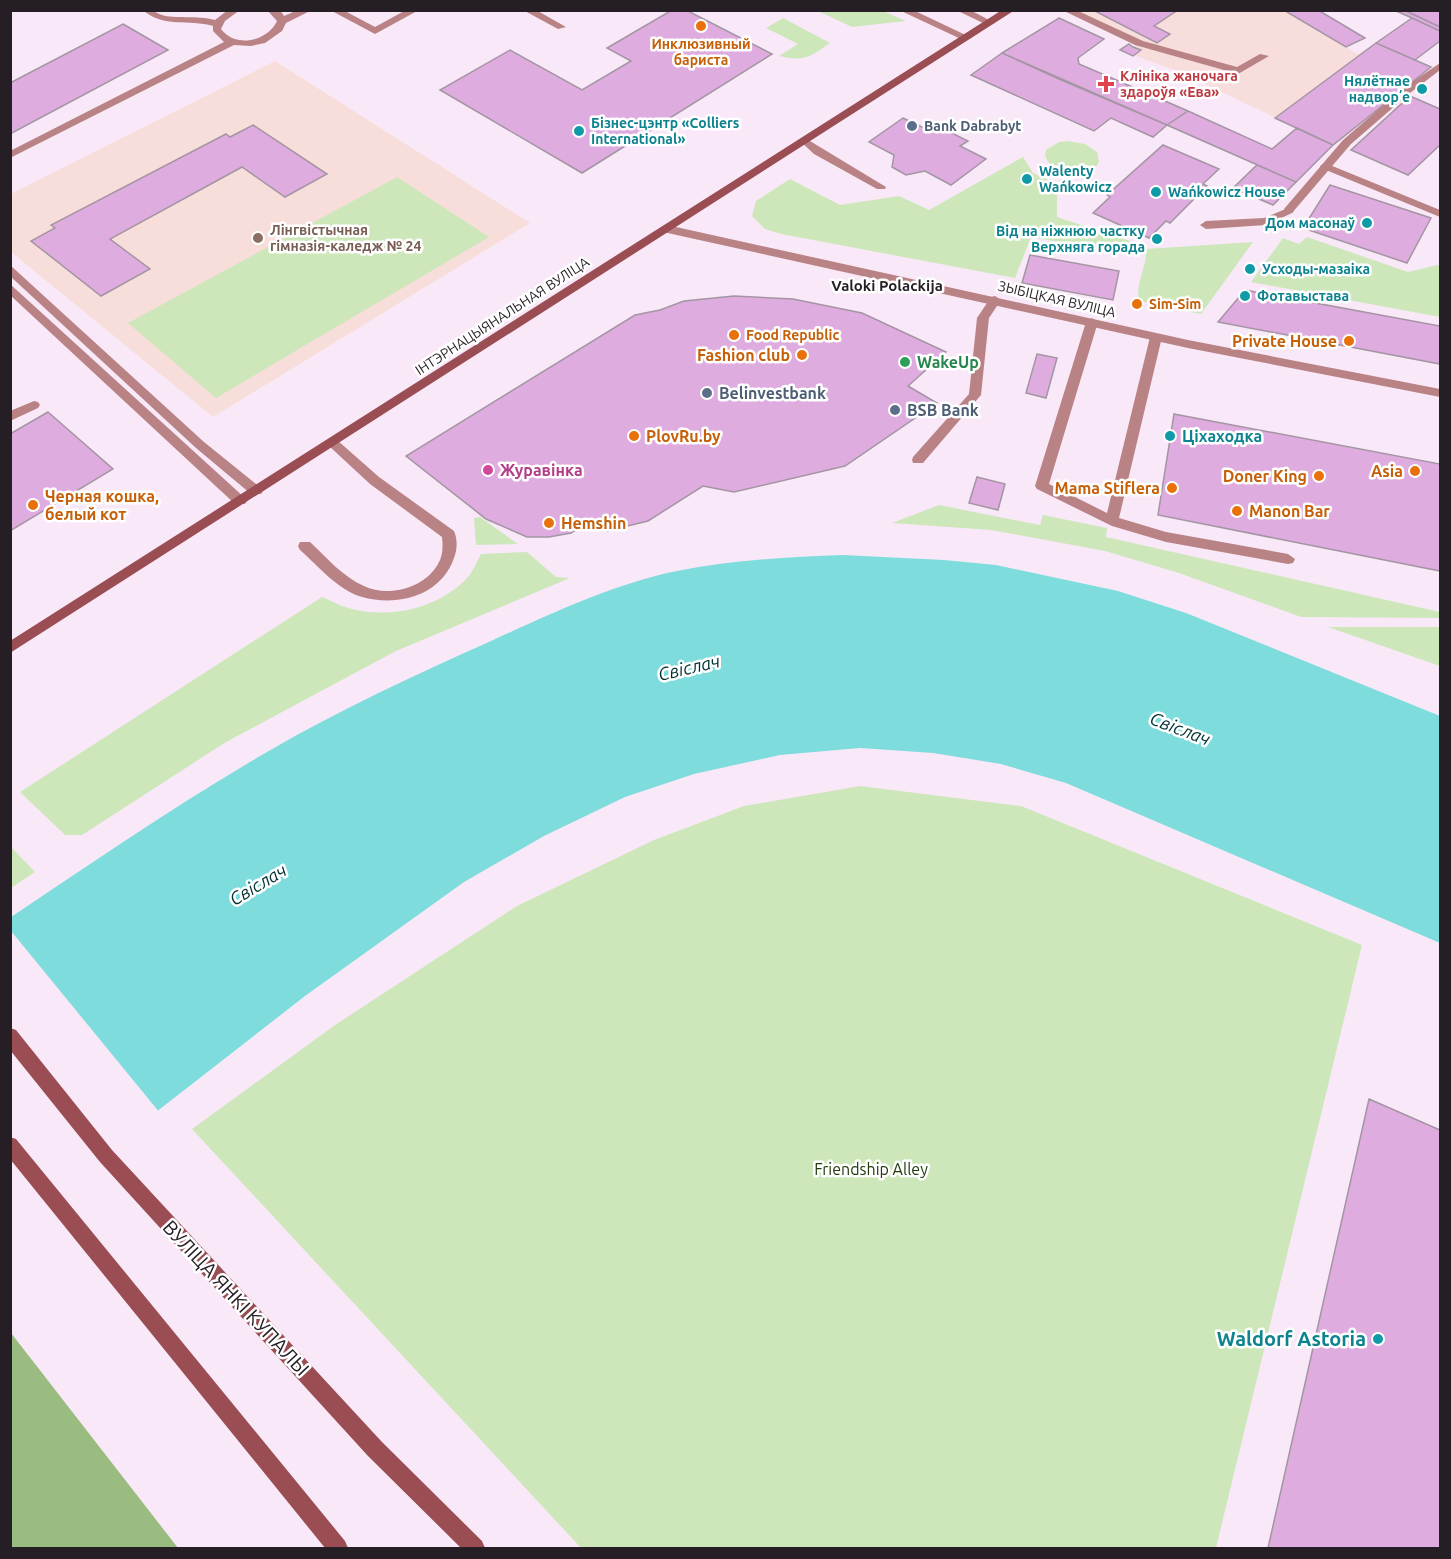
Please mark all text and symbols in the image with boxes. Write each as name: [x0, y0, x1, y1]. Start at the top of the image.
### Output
marker: Инклюзивный бариста: [694, 19, 708, 33]
place label: Инклюзивный бариста: [651, 36, 751, 68]
place label: Клініка жаночага здароўя «Ева»: [1120, 68, 1238, 100]
place label: Нялётнае надворʼе: [1344, 73, 1410, 105]
marker: Клініка жаночага здароўя «Ева»: [1097, 75, 1115, 93]
marker: Нялётнае надворʼе: [1415, 82, 1429, 96]
place label: Бізнес-цэнтр «Colliers International»: [591, 115, 740, 147]
place label: Bank Dabrabyt: [924, 118, 1021, 134]
marker: Bank Dabrabyt: [905, 119, 919, 133]
marker: Бізнес-цэнтр «Colliers International»: [572, 124, 586, 138]
place label: Walenty Wańkowicz: [1039, 163, 1112, 195]
marker: Walenty Wańkowicz: [1020, 172, 1034, 186]
place label: Wańkowicz House: [1168, 184, 1286, 200]
marker: Wańkowicz House: [1149, 185, 1163, 199]
place label: Дом масонаў: [1265, 215, 1356, 231]
marker: Дом масонаў: [1360, 216, 1374, 230]
place label: Лінгвістычная гімназія-каледж № 24: [270, 222, 421, 254]
place label: Від на ніжнюю частку Верхняга горада: [996, 223, 1146, 255]
marker: Лінгвістычная гімназія-каледж № 24: [251, 231, 265, 245]
marker: Від на ніжнюю частку Верхняга горада: [1150, 232, 1164, 246]
street label: ІНТЭРНАЦЫЯНАЛЬНАЯ ВУЛІЦА: [412, 254, 592, 378]
place label: Усходы-мазаіка: [1262, 261, 1370, 277]
marker: Усходы-мазаіка: [1243, 262, 1257, 276]
district label: Valoki Polackija: [831, 277, 943, 294]
street label: ЗЫБІЦКАЯ ВУЛІЦА: [997, 278, 1117, 320]
place label: Фотавыстава: [1257, 288, 1349, 304]
marker: Фотавыстава: [1238, 289, 1252, 303]
place label: Sim-Sim: [1149, 296, 1201, 312]
marker: Sim-Sim: [1130, 297, 1144, 311]
place label: Food Republic: [746, 327, 839, 343]
marker: Food Republic: [727, 328, 741, 342]
place label: Private House: [1232, 332, 1337, 350]
marker: Private House: [1342, 334, 1356, 348]
place label: Fashion club: [697, 346, 790, 364]
marker: Fashion club: [795, 348, 809, 362]
place label: WakeUp: [917, 353, 979, 371]
marker: WakeUp: [898, 355, 912, 369]
place label: Belinvestbank: [719, 384, 826, 402]
marker: Belinvestbank: [700, 386, 714, 400]
place label: BSB Bank: [907, 401, 979, 419]
marker: BSB Bank: [888, 403, 902, 417]
place label: PlovRu.by: [646, 427, 721, 445]
place label: Ціхаходка: [1182, 427, 1262, 445]
marker: PlovRu.by: [627, 429, 641, 443]
marker: Ціхаходка: [1163, 429, 1177, 443]
place label: Журавінка: [500, 461, 583, 479]
place label: Asia: [1371, 462, 1403, 480]
marker: Журавінка: [481, 463, 495, 477]
marker: Asia: [1408, 464, 1422, 478]
place label: Doner King: [1223, 467, 1307, 485]
marker: Doner King: [1312, 469, 1326, 483]
place label: Mama Stiflera: [1055, 479, 1160, 497]
marker: Mama Stiflera: [1165, 481, 1179, 495]
place label: Черная кошка, белый кот: [45, 487, 159, 523]
marker: Черная кошка, белый кот: [26, 498, 40, 512]
place label: Manon Bar: [1249, 502, 1330, 520]
marker: Manon Bar: [1230, 504, 1244, 518]
place label: Hemshin: [561, 514, 626, 532]
marker: Hemshin: [542, 516, 556, 530]
water label: Свіслач: [656, 650, 722, 684]
water label: Свіслач: [1147, 707, 1213, 749]
water label: Свіслач: [225, 859, 290, 909]
park label: Friendship Alley: [814, 1160, 928, 1178]
street label: ВУЛІЦА ЯНКІ КУПАЛЫ: [158, 1215, 314, 1380]
place label: Waldorf Astoria: [1217, 1327, 1366, 1350]
marker: Waldorf Astoria: [1371, 1332, 1385, 1346]

